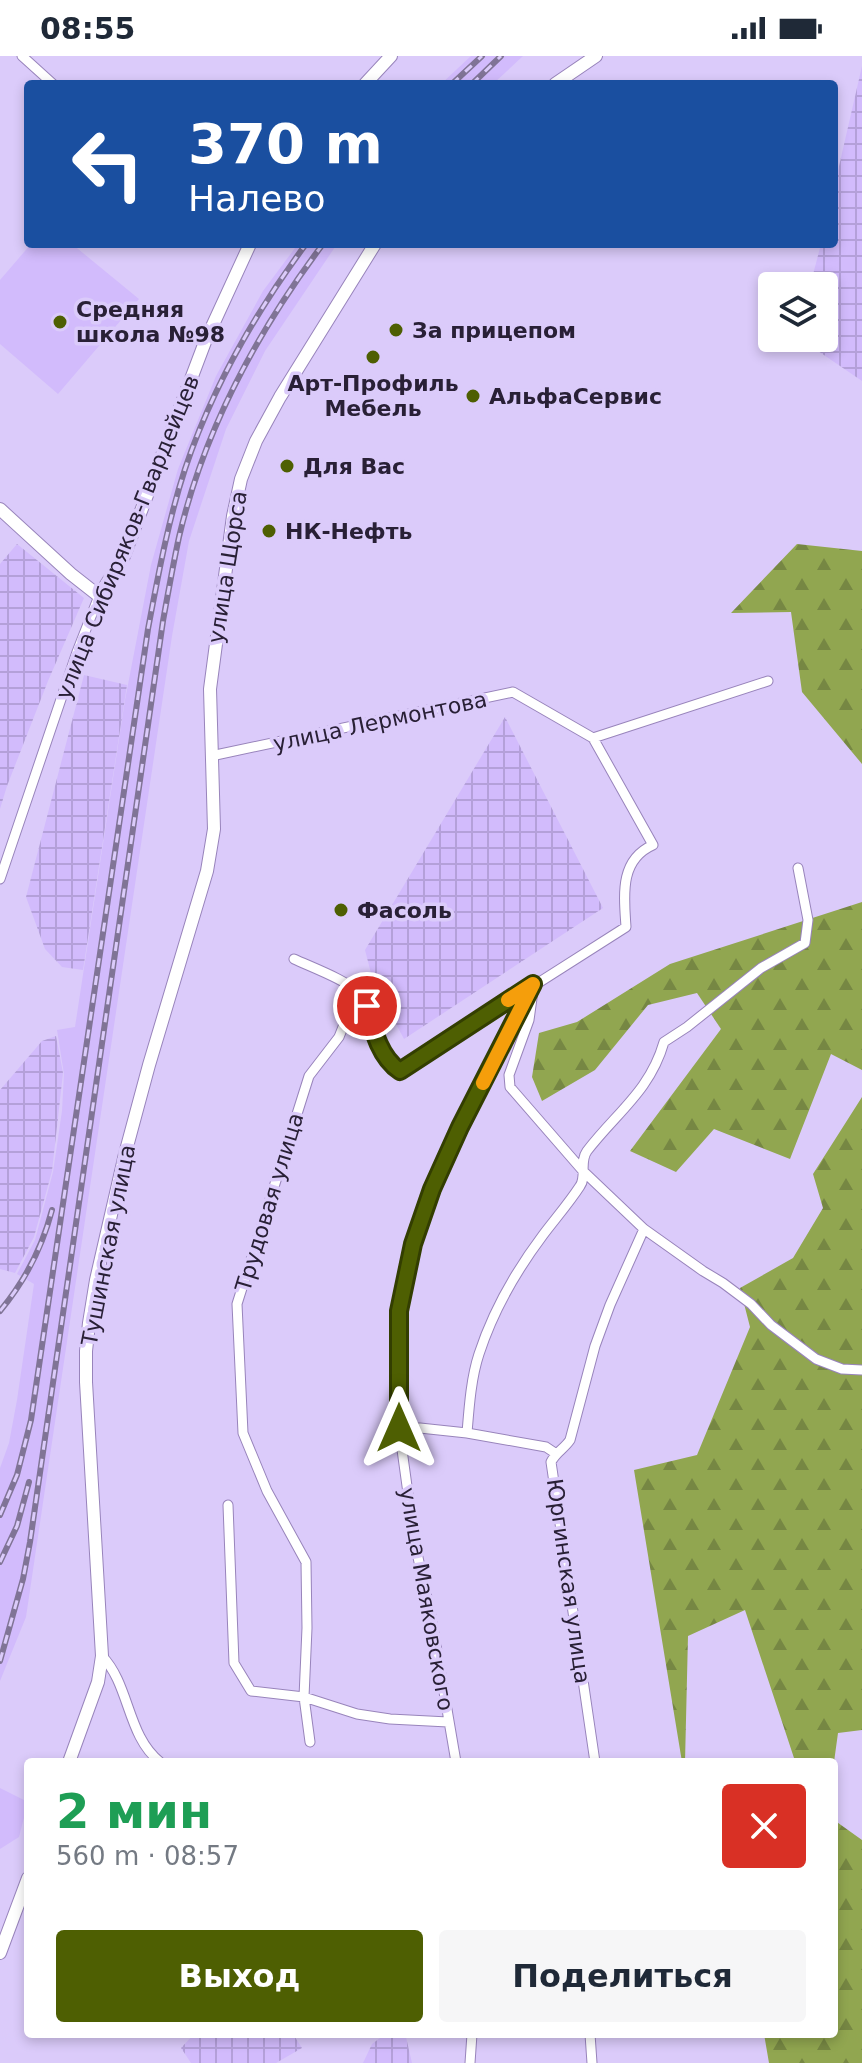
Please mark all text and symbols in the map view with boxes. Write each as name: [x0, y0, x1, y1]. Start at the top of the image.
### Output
text: 08:55: [40, 11, 136, 46]
text: 370 m: [188, 111, 383, 176]
icon: left: [56, 112, 160, 216]
text: Налево: [188, 178, 326, 219]
map controls: [758, 272, 838, 352]
button: layers: [758, 272, 838, 352]
place label: Средняя школа №98: [76, 297, 225, 347]
marker: Средняя школа №98: [51, 313, 69, 331]
place label: За прицепом: [412, 318, 576, 343]
marker: За прицепом: [387, 321, 405, 339]
marker: Арт-Профиль Мебель: [364, 348, 382, 366]
street label: улица Сибиряков-Гвардейцев: [51, 371, 204, 703]
place label: Арт-Профиль Мебель: [287, 371, 459, 421]
place label: АльфаСервис: [489, 384, 662, 409]
marker: АльфаСервис: [464, 387, 482, 405]
place label: Для Вас: [303, 454, 405, 479]
marker: Для Вас: [278, 457, 296, 475]
street label: улица Щорса: [203, 489, 252, 645]
place label: НК-Нефть: [285, 519, 412, 544]
marker: НК-Нефть: [260, 522, 278, 540]
street label: улица Лермонтова: [271, 687, 489, 756]
place label: Фасоль: [357, 898, 452, 923]
marker: Фасоль: [332, 901, 350, 919]
pin: [333, 972, 401, 1040]
icon: arrive: [345, 984, 389, 1028]
street label: Трудовая улица: [230, 1110, 309, 1296]
street label: Тушинская улица: [77, 1142, 140, 1349]
position arrow: [357, 1386, 441, 1470]
street label: Юргинская улица: [542, 1477, 595, 1685]
street label: улица Маяковского: [395, 1486, 458, 1713]
text: 2 мин: [56, 1783, 212, 1839]
button: close: [722, 1784, 806, 1868]
text: 560 m · 08:57: [56, 1841, 239, 1871]
button: Выход: [56, 1930, 423, 2022]
button: Поделиться: [439, 1930, 806, 2022]

